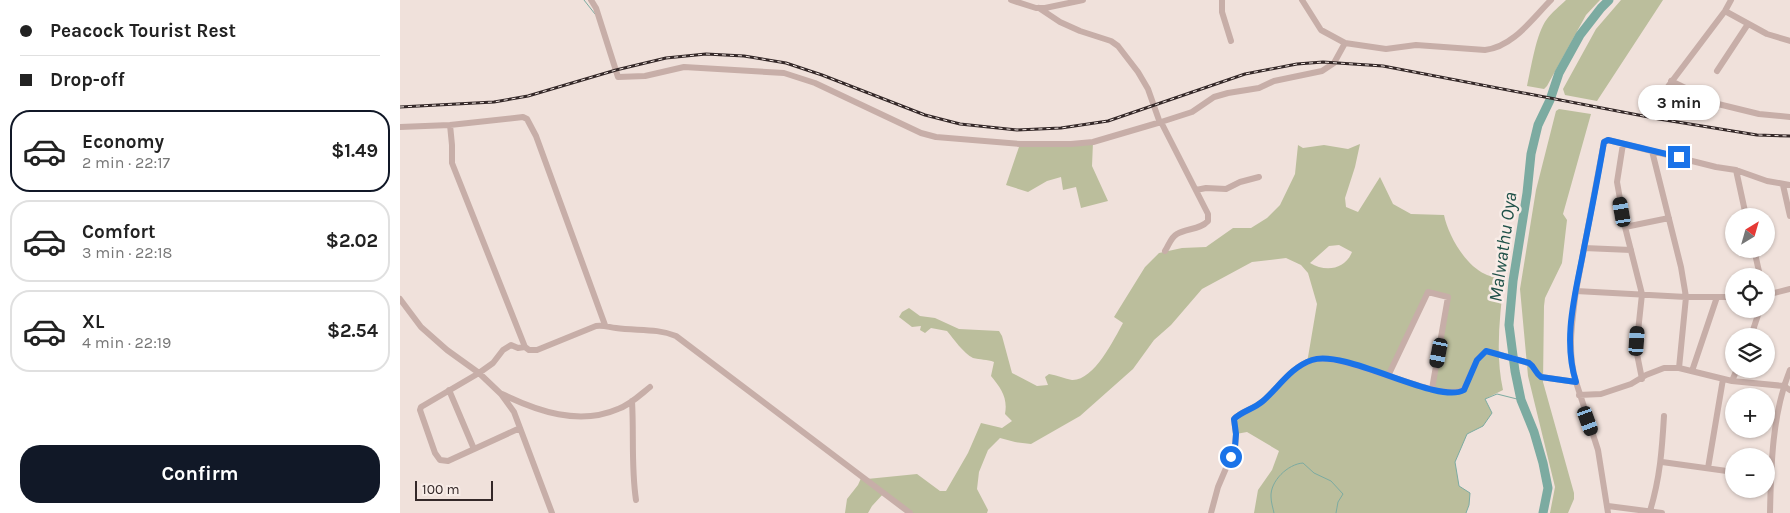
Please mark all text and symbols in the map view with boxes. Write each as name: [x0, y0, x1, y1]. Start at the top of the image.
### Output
text: Peacock Tourist Rest: [50, 20, 236, 42]
text: Drop-off: [50, 69, 125, 91]
callout: 3 min: [1638, 84, 1720, 120]
text: 3 min: [1657, 93, 1701, 112]
icon: car: [22, 129, 67, 174]
text: Economy: [82, 131, 164, 153]
text: $1.49: [331, 140, 378, 162]
route end: [1668, 146, 1690, 168]
text: 2 min · 22:17: [82, 153, 170, 172]
water label: Malwathu Oya: [1484, 191, 1522, 303]
car: [1612, 196, 1631, 228]
north arrow: [1725, 208, 1775, 258]
map controls: [1725, 208, 1775, 498]
icon: car: [22, 219, 67, 264]
text: Comfort: [82, 221, 156, 243]
text: $2.02: [326, 230, 378, 252]
text: 3 min · 22:18: [82, 243, 172, 262]
button: locate: [1725, 268, 1775, 318]
icon: car: [22, 309, 67, 354]
text: XL: [82, 311, 104, 333]
text: $2.54: [327, 320, 378, 342]
car: [1628, 326, 1645, 356]
button: layers: [1725, 328, 1775, 378]
text: 4 min · 22:19: [82, 333, 171, 352]
car: [1428, 337, 1449, 369]
button: +: [1725, 388, 1775, 438]
car: [1575, 404, 1600, 438]
button: Confirm: [20, 445, 380, 503]
route start: [1220, 446, 1242, 468]
button: −: [1725, 448, 1775, 498]
scale bar: [415, 478, 492, 501]
text: 100 m: [422, 481, 460, 498]

